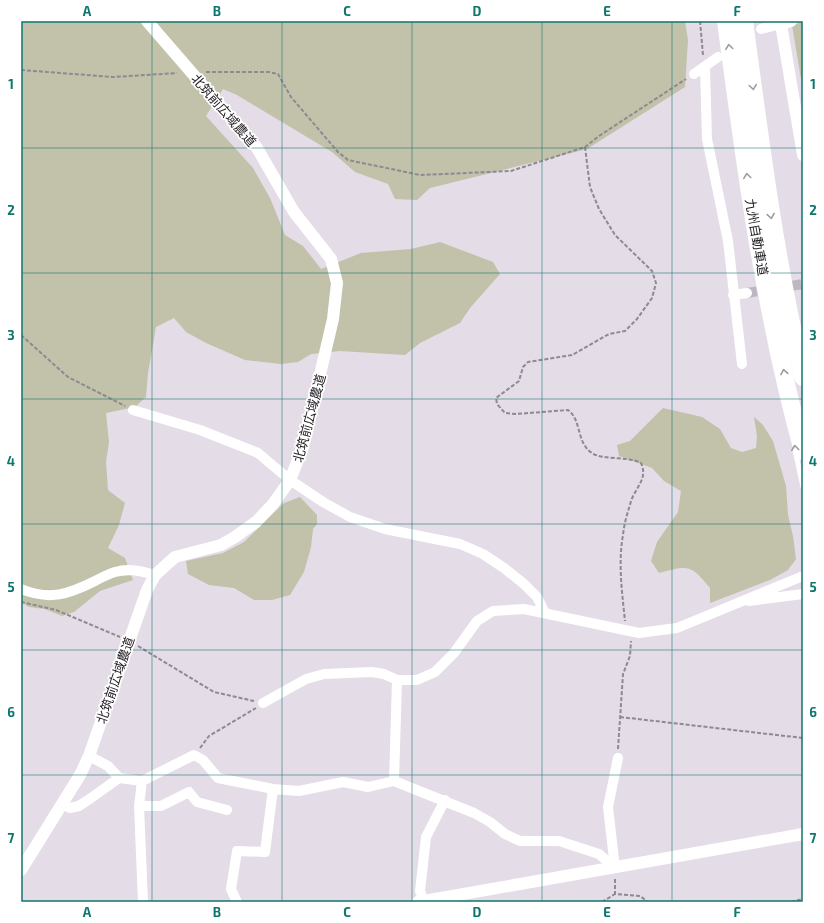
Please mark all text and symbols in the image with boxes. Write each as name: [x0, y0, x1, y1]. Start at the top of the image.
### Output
text: A: [83, 3, 92, 19]
text: B: [213, 3, 221, 19]
text: C: [343, 3, 351, 19]
text: D: [473, 3, 482, 19]
text: E: [603, 3, 611, 19]
text: F: [733, 3, 741, 19]
one-way arrow: [725, 44, 734, 50]
street label: 北筑前広域農道: [188, 70, 260, 150]
text: 1: [8, 76, 14, 92]
text: 1: [810, 76, 816, 92]
one-way arrow: [748, 84, 757, 90]
one-way arrow: [743, 173, 752, 179]
street label: 九州自動車道: [742, 197, 772, 277]
text: 2: [7, 202, 15, 218]
text: 2: [809, 202, 817, 218]
one-way arrow: [767, 213, 775, 219]
text: 3: [7, 327, 15, 343]
text: 3: [809, 327, 817, 343]
one-way arrow: [780, 369, 789, 376]
street label: 北筑前広域農道: [289, 372, 329, 464]
one-way arrow: [791, 445, 800, 451]
text: 4: [7, 453, 15, 469]
text: 4: [809, 453, 817, 469]
text: 5: [7, 579, 15, 595]
text: 5: [809, 579, 817, 595]
street label: 北筑前広域農道: [93, 634, 137, 726]
text: 6: [7, 704, 15, 720]
text: 6: [809, 704, 817, 720]
text: 7: [8, 830, 15, 846]
text: 7: [810, 830, 817, 846]
text: A: [83, 904, 92, 920]
text: B: [213, 904, 221, 920]
text: C: [343, 904, 351, 920]
text: D: [473, 904, 482, 920]
text: E: [603, 904, 611, 920]
text: F: [733, 904, 741, 920]

